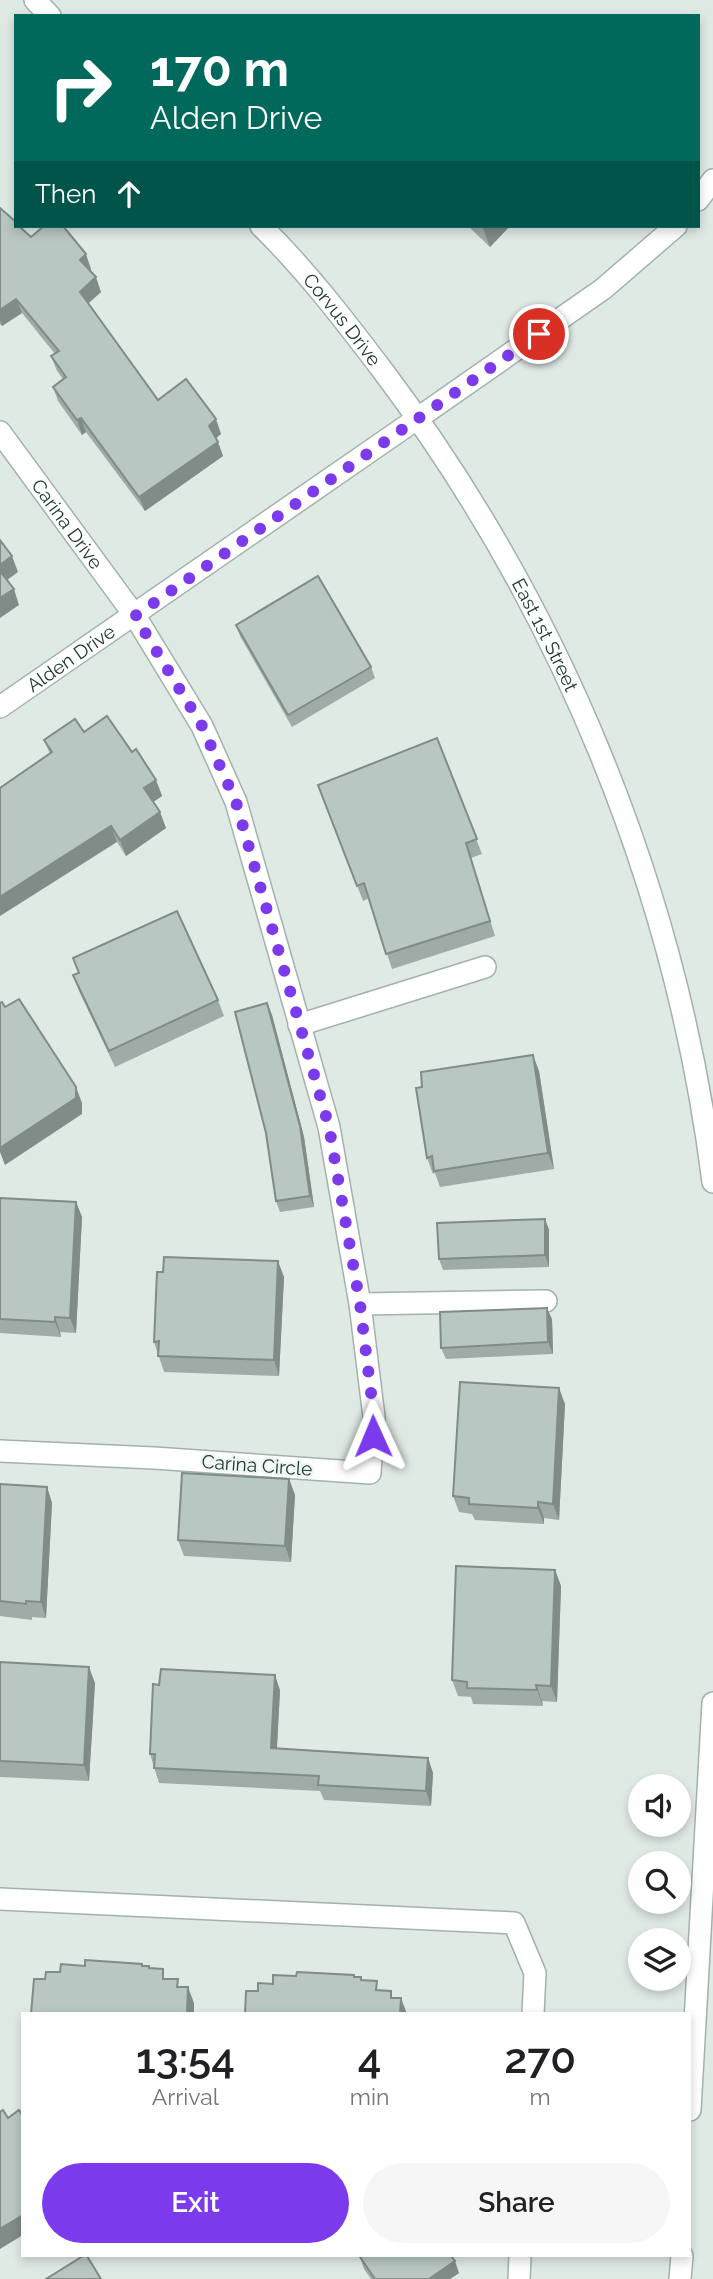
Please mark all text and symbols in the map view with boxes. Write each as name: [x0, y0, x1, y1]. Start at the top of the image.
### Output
text: 170 m: [150, 40, 289, 97]
icon: right: [35, 42, 126, 133]
text: Alden Drive: [150, 99, 322, 136]
icon: ahead: [110, 175, 148, 213]
text: Then: [35, 179, 96, 209]
street label: Corvus Drive: [299, 269, 386, 370]
pin: [509, 304, 569, 364]
icon: arrive: [520, 315, 558, 353]
street label: Carina Drive: [27, 475, 108, 573]
street label: East 1st Street: [508, 575, 583, 695]
street label: Alden Drive: [22, 620, 119, 696]
position arrow: [336, 1399, 410, 1473]
street label: Carina Circle: [201, 1450, 313, 1480]
map controls: [628, 1774, 691, 1991]
button: sound: [628, 1774, 691, 1837]
button: search: [628, 1851, 691, 1914]
button: layers: [628, 1928, 691, 1991]
text: 13:54: [136, 2034, 235, 2083]
text: 4: [358, 2034, 381, 2083]
text: 270: [504, 2034, 576, 2083]
text: Arrival: [152, 2083, 219, 2110]
text: min: [350, 2083, 389, 2110]
text: m: [530, 2083, 551, 2110]
button: Exit: [42, 2163, 349, 2243]
button: Share: [363, 2163, 670, 2243]

